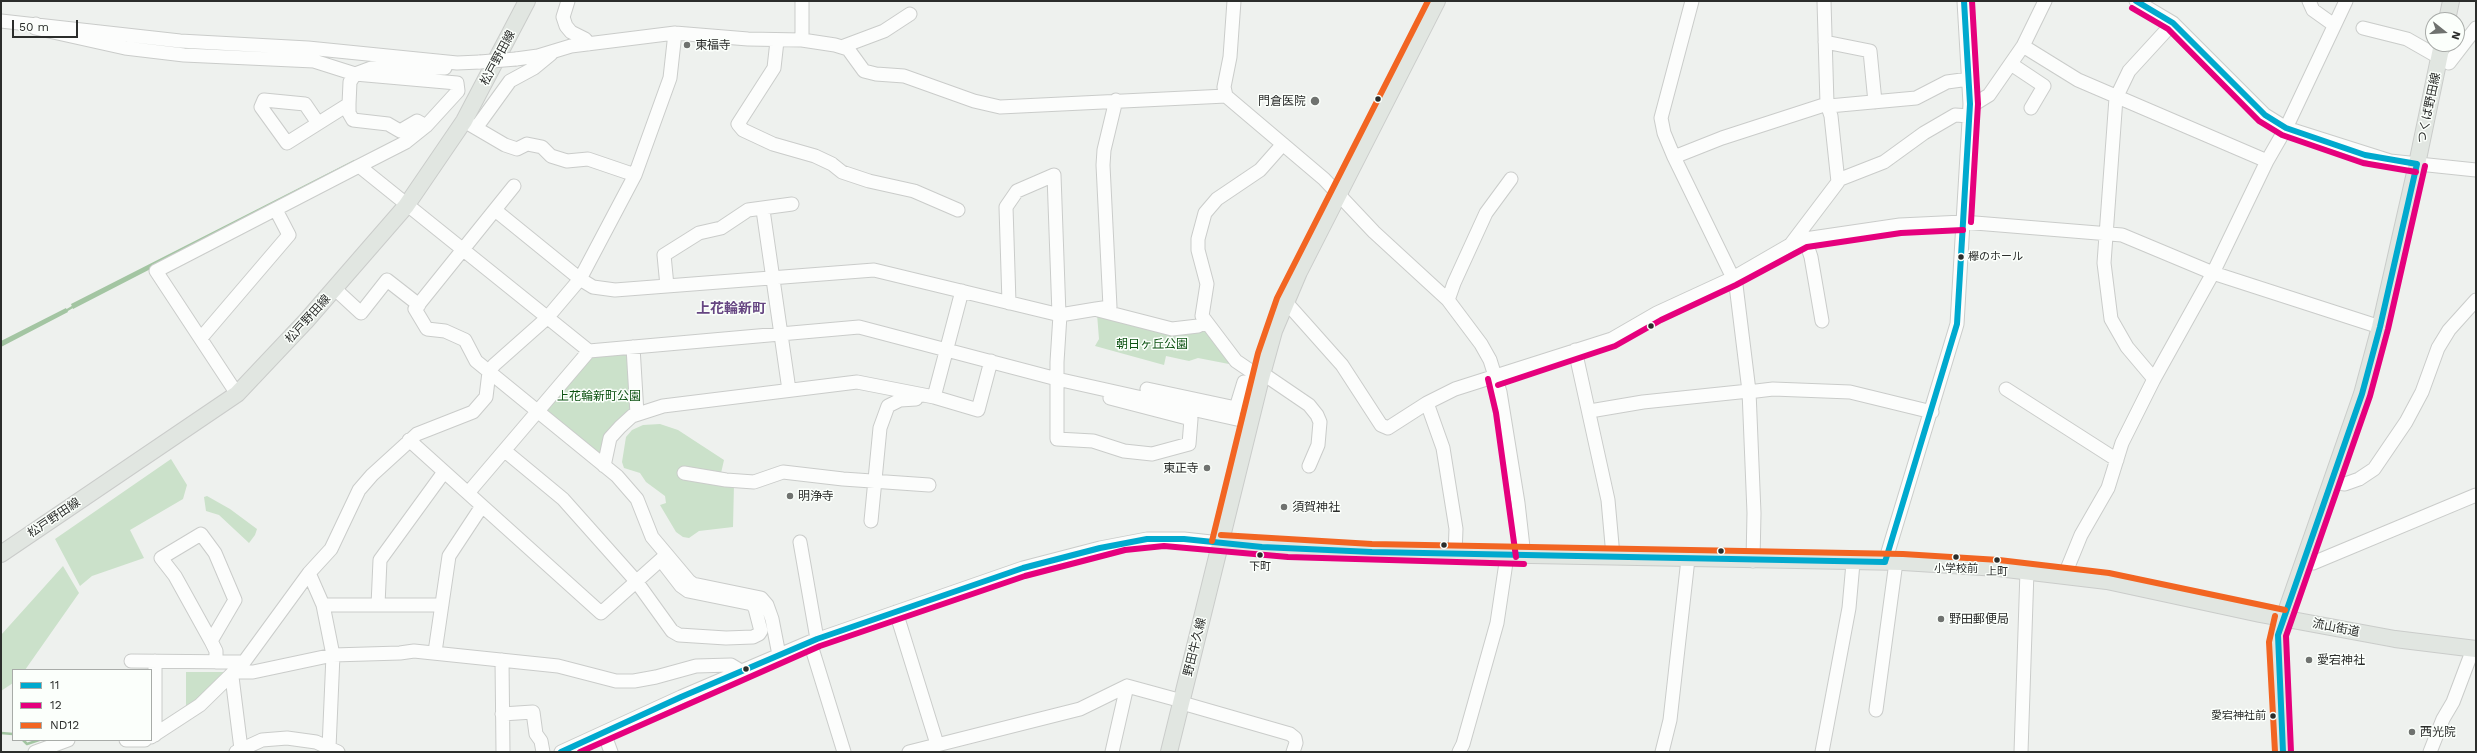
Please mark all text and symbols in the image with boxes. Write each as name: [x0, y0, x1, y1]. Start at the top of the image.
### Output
scale bar: [14, 12, 80, 38]
north arrow: [2425, 12, 2465, 52]
text: 50 m: [19, 20, 49, 34]
street label: 松戸野田線: [478, 28, 518, 88]
text: N: [2449, 30, 2463, 41]
place label: 東福寺: [695, 38, 731, 52]
marker: 東福寺: [682, 40, 692, 50]
street label: つくば野田線: [2414, 71, 2444, 145]
place label: 門倉医院: [1258, 94, 1306, 108]
unlabelled marker: [1373, 94, 1383, 104]
marker: 門倉医院: [1309, 95, 1321, 107]
place label: 欅のホール: [1968, 250, 2023, 264]
marker: 欅のホール: [1956, 252, 1966, 262]
street label: 松戸野田線: [283, 292, 333, 346]
district label: 上花輪新町: [696, 301, 766, 317]
unlabelled marker: [1646, 321, 1656, 331]
park label: 朝日ヶ丘公園: [1116, 337, 1188, 351]
park label: 上花輪新町公園: [557, 389, 641, 403]
place label: 東正寺: [1163, 461, 1199, 475]
marker: 東正寺: [1202, 463, 1212, 473]
place label: 明浄寺: [798, 489, 834, 503]
marker: 明浄寺: [785, 491, 795, 501]
street label: 松戸野田線: [25, 495, 83, 541]
place label: 須賀神社: [1292, 500, 1340, 514]
marker: 須賀神社: [1279, 502, 1289, 512]
unlabelled marker: [1439, 540, 1449, 550]
unlabelled marker: [1716, 546, 1726, 556]
marker: 下町: [1255, 550, 1265, 560]
marker: 小学校前: [1951, 552, 1961, 562]
marker: 上町: [1992, 555, 2002, 565]
place label: 下町: [1249, 560, 1271, 574]
place label: 小学校前: [1934, 562, 1978, 576]
place label: 上町: [1986, 565, 2008, 579]
place label: 野田郵便局: [1949, 612, 2009, 626]
marker: 野田郵便局: [1936, 614, 1946, 624]
street label: 野田牛久線: [1181, 616, 1209, 678]
street label: 流山街道: [2311, 616, 2361, 640]
place label: 愛宕神社: [2317, 653, 2365, 667]
marker: 愛宕神社: [2304, 655, 2314, 665]
unlabelled marker: [741, 664, 751, 674]
legend: [12, 669, 152, 741]
text: 11: [50, 678, 59, 692]
text: 12: [50, 698, 62, 712]
place label: 愛宕神社前: [2211, 709, 2266, 723]
marker: 愛宕神社前: [2268, 711, 2278, 721]
text: ND12: [50, 718, 79, 732]
place label: 西光院: [2420, 725, 2456, 739]
marker: 西光院: [2407, 727, 2417, 737]

